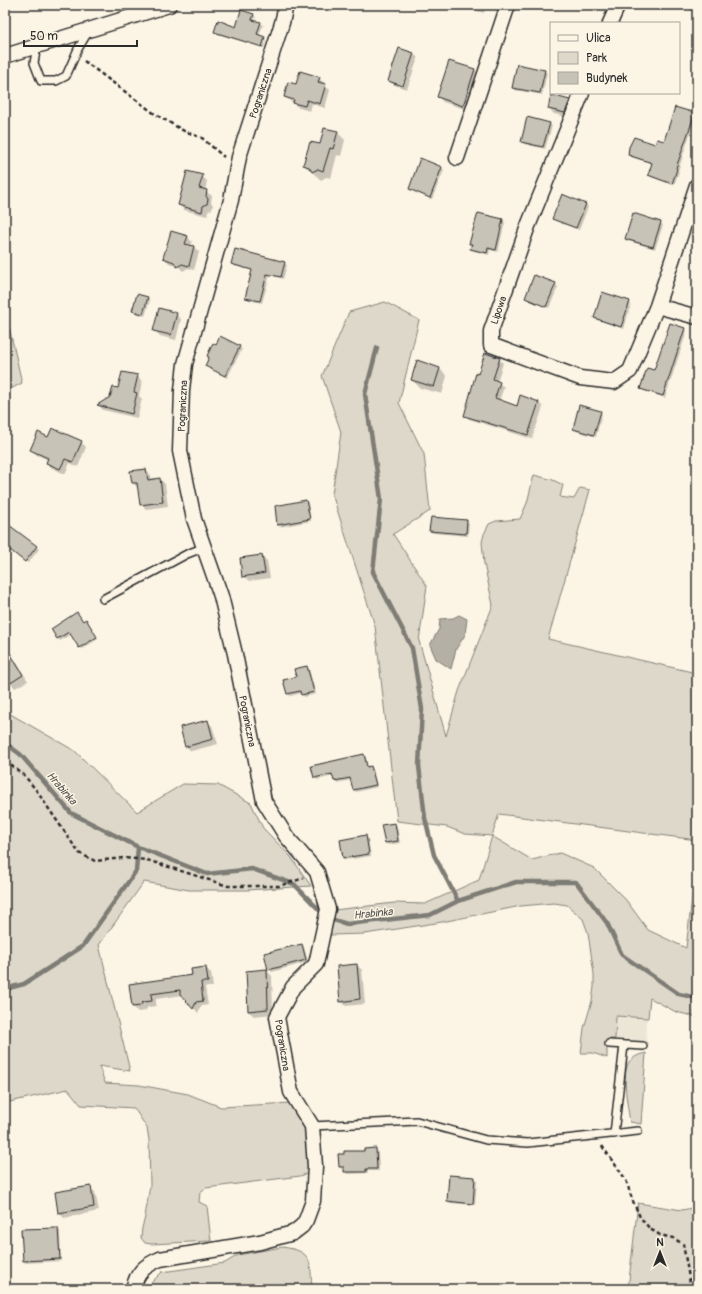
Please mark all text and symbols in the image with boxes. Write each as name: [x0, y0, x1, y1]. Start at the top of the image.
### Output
scale bar: [24, 22, 137, 48]
legend: [550, 22, 680, 94]
text: 50 m: [30, 29, 58, 44]
text: Ulica: [586, 31, 611, 46]
text: Park: [586, 51, 607, 66]
street label: Pograniczna: [247, 66, 275, 120]
text: Budynek: [586, 71, 628, 86]
street label: Lipowa: [489, 294, 509, 326]
street label: Pograniczna: [176, 379, 190, 432]
street label: Pograniczna: [236, 695, 258, 748]
water label: Hrabinka: [44, 769, 80, 808]
water label: Hrabinka: [353, 905, 394, 922]
street label: Pograniczna: [272, 1019, 292, 1072]
north arrow: [640, 1232, 680, 1272]
text: N: [656, 1236, 664, 1249]

